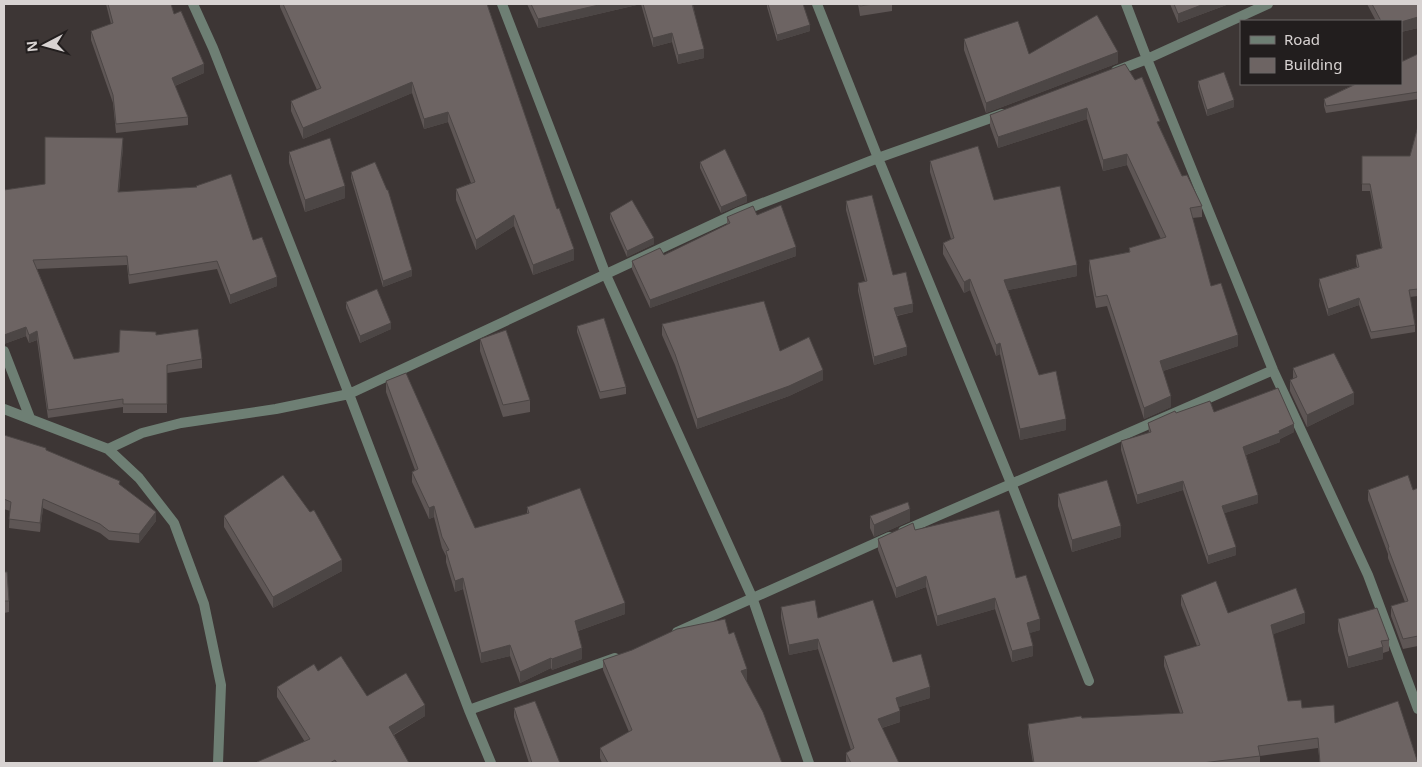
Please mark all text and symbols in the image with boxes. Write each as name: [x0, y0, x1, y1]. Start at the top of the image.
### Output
north arrow: [20, 20, 70, 70]
legend: [1240, 20, 1402, 85]
text: Road: [1284, 29, 1320, 49]
text: N: [22, 40, 42, 53]
text: Building: [1284, 54, 1342, 74]

